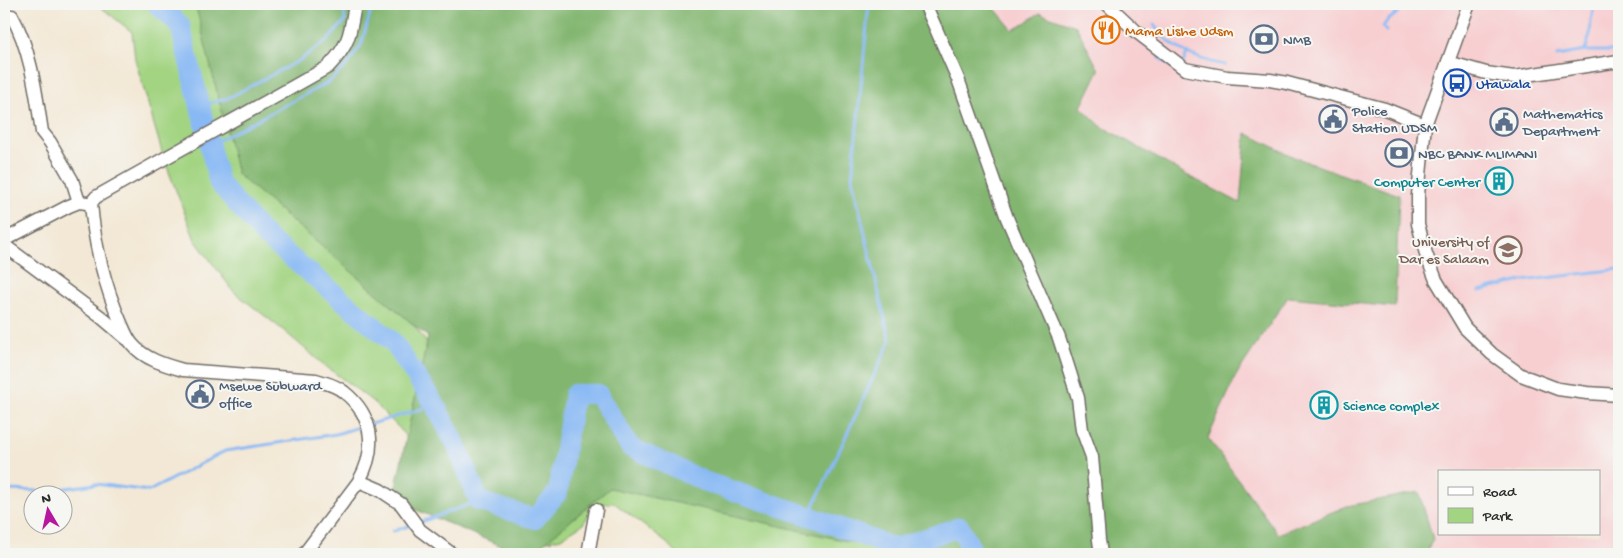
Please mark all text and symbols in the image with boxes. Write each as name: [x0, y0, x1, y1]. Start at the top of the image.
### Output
restaurant icon: Mama Lishe Udsm: [1091, 15, 1121, 45]
place label: Mama Lishe Udsm: [1125, 23, 1234, 41]
bank icon: NMB: [1249, 24, 1279, 54]
place label: NMB: [1283, 32, 1311, 50]
bus stop icon: Utawala: [1442, 68, 1472, 98]
place label: Utawala: [1476, 76, 1531, 94]
place label: Police Station UDSM: [1351, 103, 1438, 138]
public building icon: Police Station UDSM: [1318, 104, 1348, 134]
place label: Mathematics Department: [1522, 106, 1603, 141]
public building icon: Mathematics Department: [1489, 107, 1519, 137]
bank icon: NBC BANK MLIMANI: [1384, 138, 1414, 168]
place label: NBC BANK MLIMANI: [1418, 146, 1537, 164]
building icon: Computer Center: [1484, 166, 1514, 196]
place label: Computer Center: [1374, 174, 1482, 192]
place label: University of Dar es Salaam: [1398, 234, 1490, 269]
school or university icon: University of Dar es Salaam: [1493, 235, 1523, 265]
place label: Msewe Subward office: [219, 378, 323, 413]
public building icon: Msewe Subward office: [185, 379, 215, 409]
building icon: Science complex: [1309, 390, 1339, 420]
place label: Science complex: [1343, 398, 1440, 416]
legend: [1438, 470, 1600, 536]
text: Road: [1483, 484, 1517, 502]
north arrow: [22, 486, 72, 536]
text: N: [41, 491, 52, 509]
text: Park: [1482, 508, 1513, 526]

